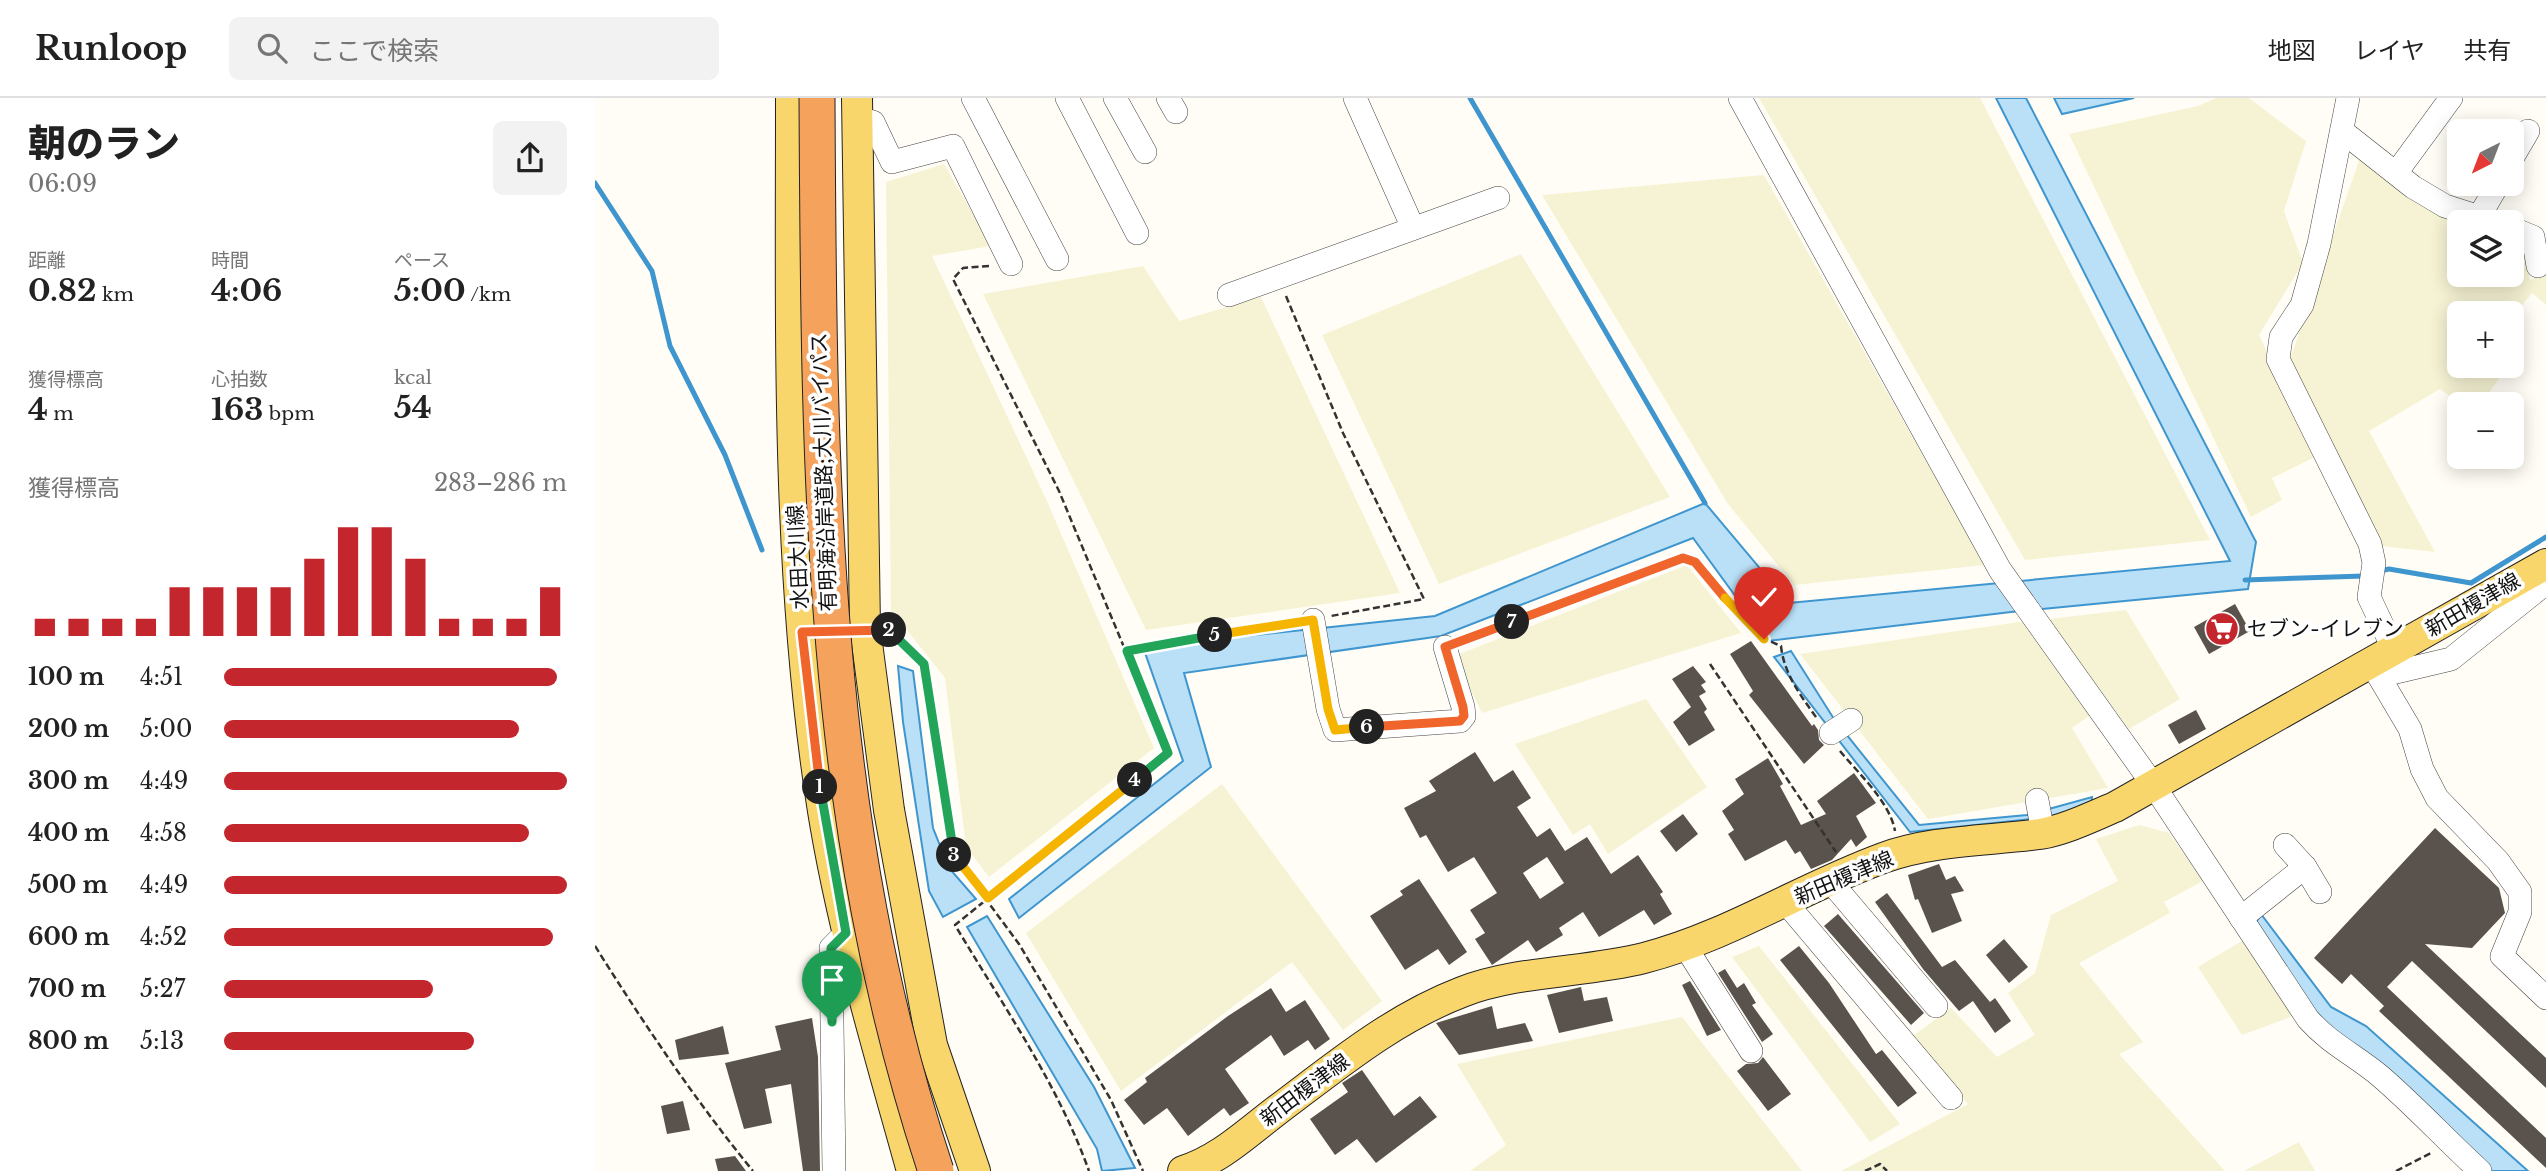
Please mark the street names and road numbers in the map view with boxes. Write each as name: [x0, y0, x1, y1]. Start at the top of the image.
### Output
street label: 有明海沿岸道路;大川バイパス: [806, 332, 842, 612]
street label: 水田大川線: [782, 504, 814, 610]
street label: 新田榎津線: [2421, 567, 2525, 643]
street label: 新田榎津線: [1791, 846, 1897, 910]
street label: 新田榎津線: [1255, 1048, 1355, 1132]

